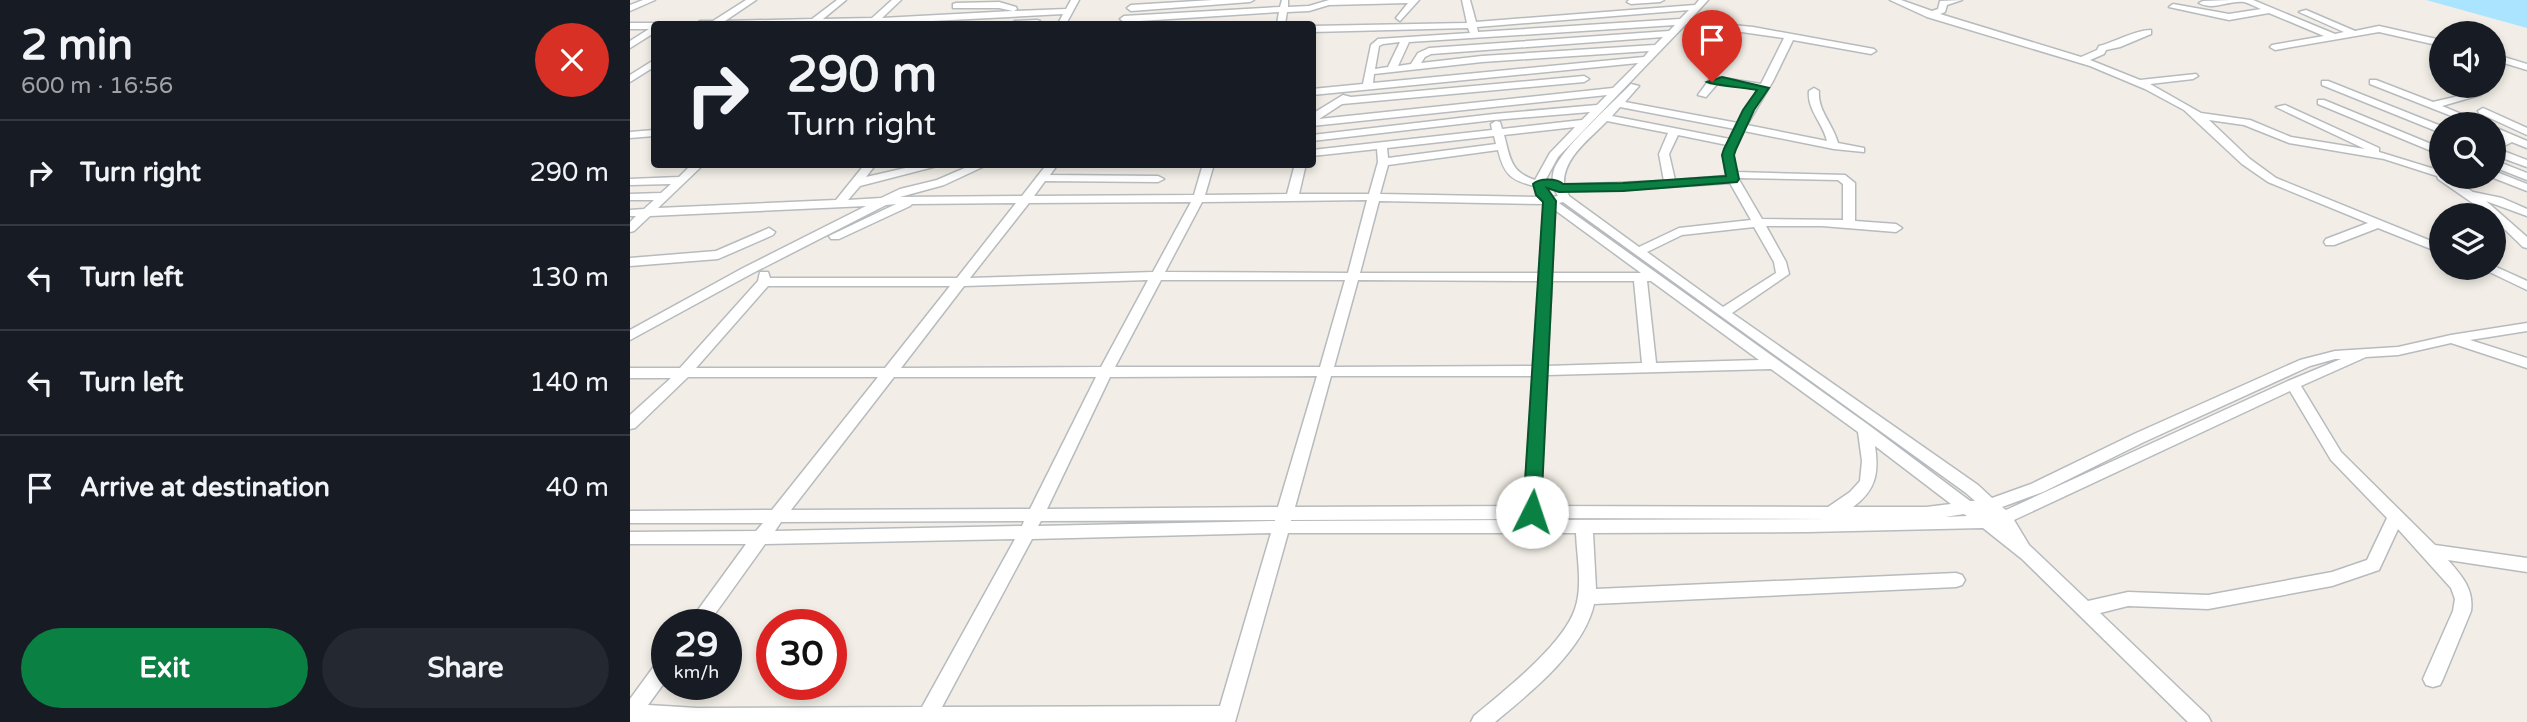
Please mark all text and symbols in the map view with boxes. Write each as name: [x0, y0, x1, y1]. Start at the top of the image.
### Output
pin: [1682, 10, 1742, 82]
text: 2 min: [21, 20, 133, 71]
icon: arrive: [1693, 21, 1731, 59]
map controls: [2429, 21, 2506, 280]
button: sound: [2429, 21, 2506, 98]
button: close: [535, 23, 609, 97]
text: 290 m: [787, 46, 937, 105]
icon: right: [672, 49, 763, 140]
text: 600 m · 16:56: [21, 72, 173, 100]
text: Turn right: [787, 106, 936, 144]
button: search: [2429, 112, 2506, 189]
icon: right: [21, 154, 59, 192]
text: Turn right: [80, 157, 201, 188]
text: 290 m: [529, 157, 609, 188]
button: layers: [2429, 203, 2506, 280]
icon: left: [21, 259, 59, 297]
text: Turn left: [80, 262, 183, 293]
text: 130 m: [529, 262, 609, 293]
icon: left: [21, 364, 59, 402]
text: Turn left: [80, 367, 183, 398]
text: 140 m: [529, 367, 609, 398]
icon: arrive: [21, 469, 59, 507]
text: Arrive at destination: [80, 472, 330, 503]
text: 40 m: [546, 472, 609, 503]
position arrow: [1495, 475, 1569, 549]
speed limit sign: 30: [756, 609, 847, 700]
text: 29: [675, 624, 718, 666]
button: Exit: [21, 628, 308, 708]
button: Share: [322, 628, 609, 708]
text: km/h: [674, 661, 719, 683]

